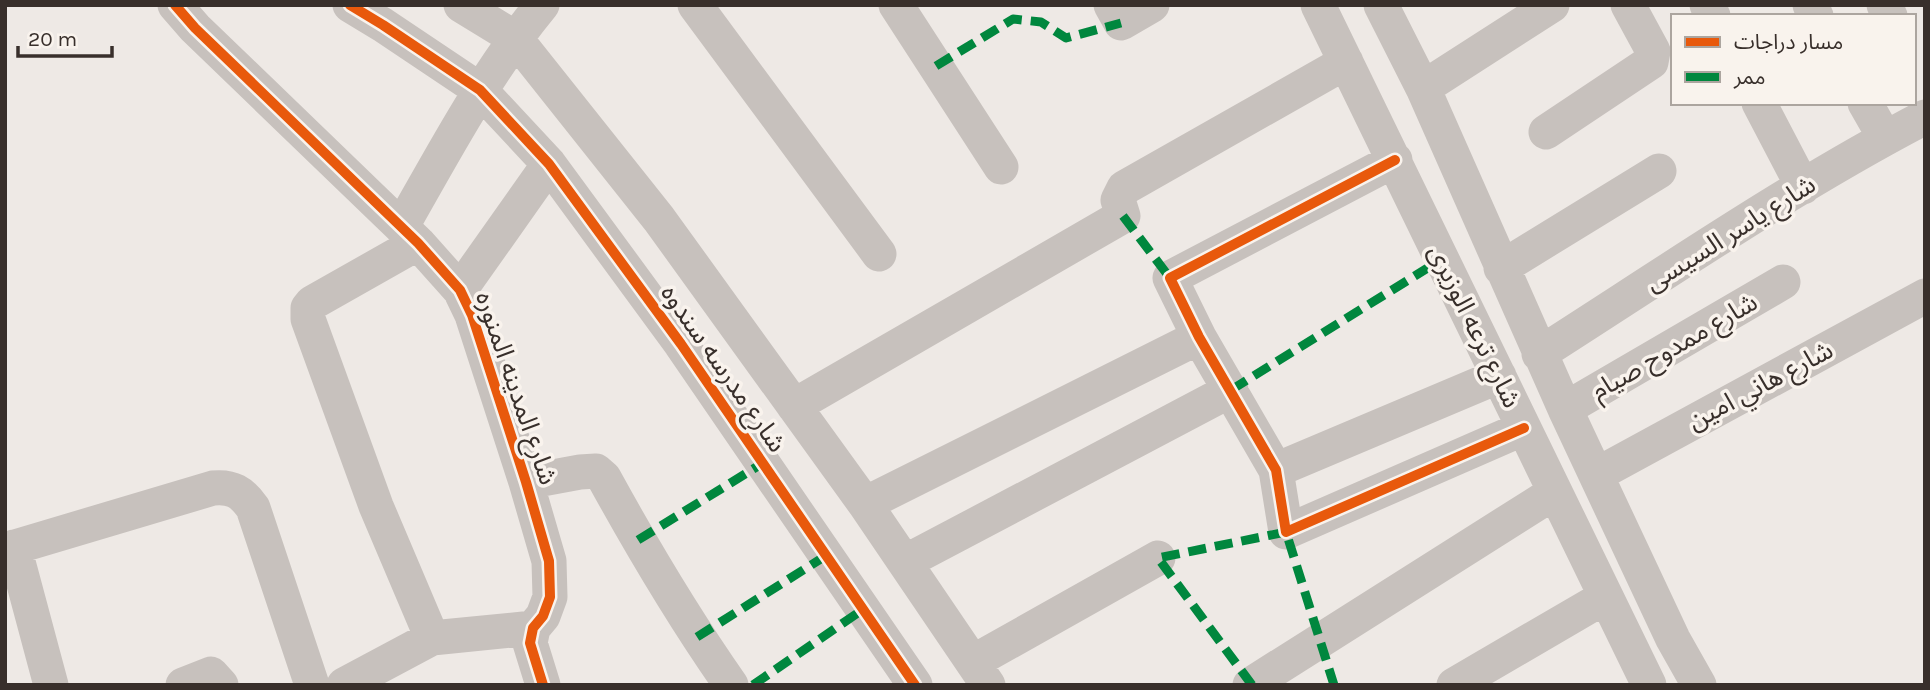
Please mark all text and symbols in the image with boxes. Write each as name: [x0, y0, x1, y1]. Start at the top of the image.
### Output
scale bar: [18, 14, 112, 58]
legend: [1671, 14, 1916, 105]
text: 20 m: [28, 27, 77, 51]
text: مسار دراجات: [1734, 30, 1843, 54]
text: ممر: [1733, 65, 1765, 89]
street label: شارع ياسر السيسى: [1639, 169, 1823, 301]
street label: شارع ترعه الوزيرى: [1419, 239, 1527, 414]
street label: شارع مدرسه سندوه: [652, 278, 793, 460]
street label: شارع ممدوح صيام: [1585, 286, 1765, 410]
street label: شارع المدينه المنوره: [466, 287, 564, 490]
street label: شارع هاني امين: [1682, 334, 1840, 440]

